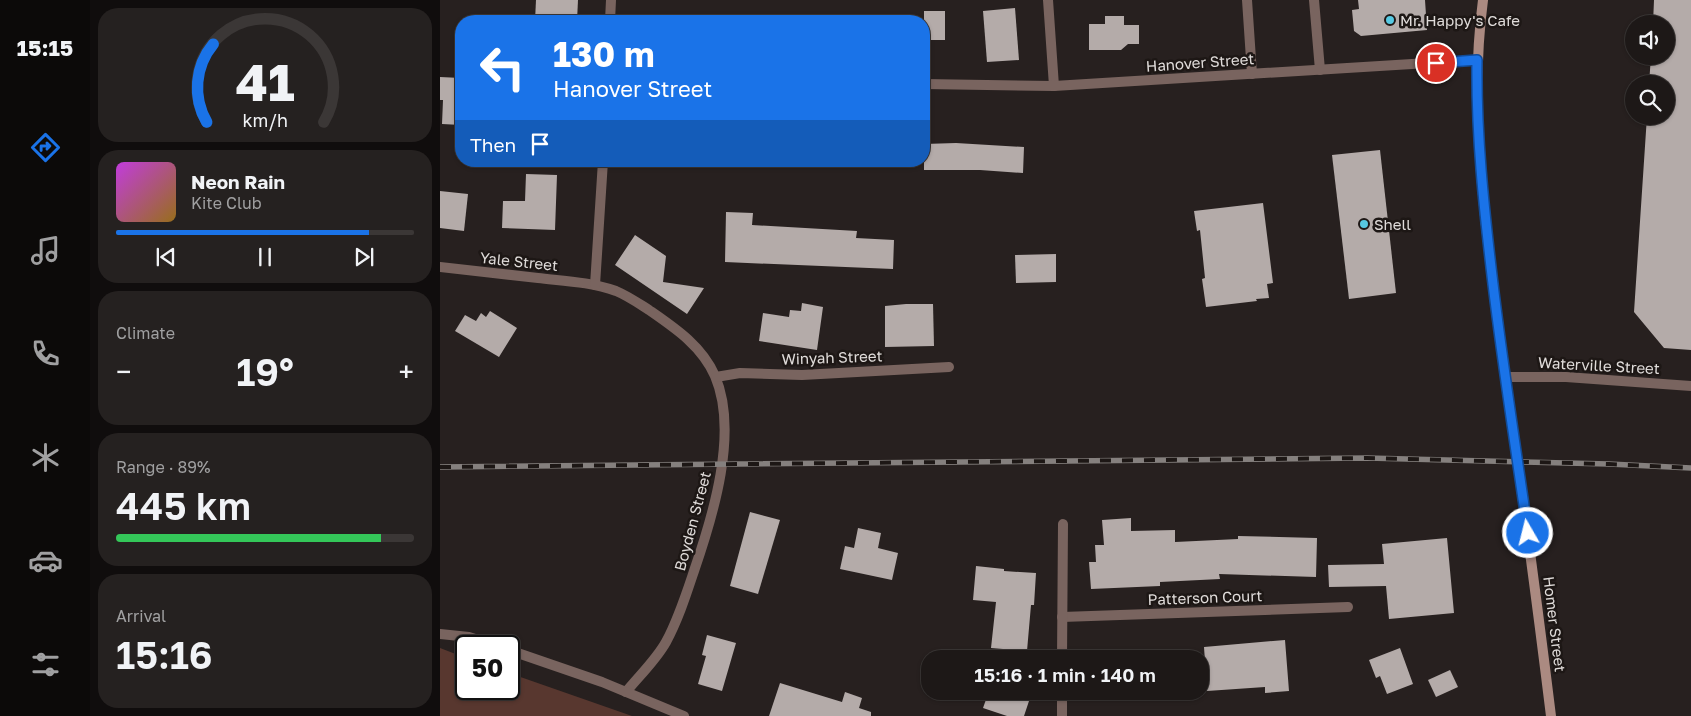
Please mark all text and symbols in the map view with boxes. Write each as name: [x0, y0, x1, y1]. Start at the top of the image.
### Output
place label: Mr. Happy's Cafe: [1400, 11, 1520, 29]
marker: Mr. Happy's Cafe: [1384, 14, 1396, 26]
map controls: [1625, 15, 1675, 125]
button: sound: [1625, 15, 1675, 65]
text: 130 m: [553, 33, 655, 75]
text: 15:15: [17, 34, 73, 61]
icon: left: [470, 35, 535, 100]
pin: [1415, 42, 1457, 84]
street label: Hanover Street: [1145, 49, 1255, 75]
icon: arrive: [1422, 49, 1450, 77]
text: 41: [235, 50, 295, 112]
text: Hanover Street: [553, 75, 712, 102]
button: search: [1625, 75, 1675, 125]
text: km/h: [242, 109, 288, 131]
icon: directions: [28, 130, 63, 165]
icon: arrive: [526, 130, 554, 158]
text: Then: [470, 133, 516, 156]
text: Neon Rain: [191, 170, 285, 193]
text: Kite Club: [191, 193, 262, 213]
place label: Shell: [1374, 215, 1411, 233]
marker: Shell: [1358, 218, 1370, 230]
icon: music: [28, 233, 63, 268]
icon: previous: [152, 243, 180, 271]
icon: pause: [251, 243, 279, 271]
icon: next: [350, 243, 378, 271]
street label: Yale Street: [479, 248, 559, 274]
text: Climate: [116, 323, 175, 343]
icon: phone: [28, 336, 63, 371]
street label: Winyah Street: [781, 346, 883, 368]
text: 19°: [236, 349, 294, 394]
street label: Waterville Street: [1538, 353, 1660, 377]
text: −: [116, 355, 131, 388]
text: +: [399, 355, 414, 388]
icon: climate: [28, 440, 63, 475]
text: Range · 89%: [116, 457, 210, 477]
street label: Boyden Street: [670, 469, 714, 573]
text: 445 km: [116, 483, 251, 528]
position arrow: [1501, 506, 1553, 558]
icon: car: [28, 543, 63, 578]
street label: Homer Street: [1540, 575, 1570, 673]
street label: Patterson Court: [1147, 586, 1263, 608]
text: Arrival: [116, 606, 166, 626]
text: 15:16: [116, 632, 213, 677]
speed limit sign: 50: [455, 635, 520, 700]
icon: filters: [28, 647, 63, 682]
text: 15:16 · 1 min · 140 m: [974, 663, 1156, 686]

